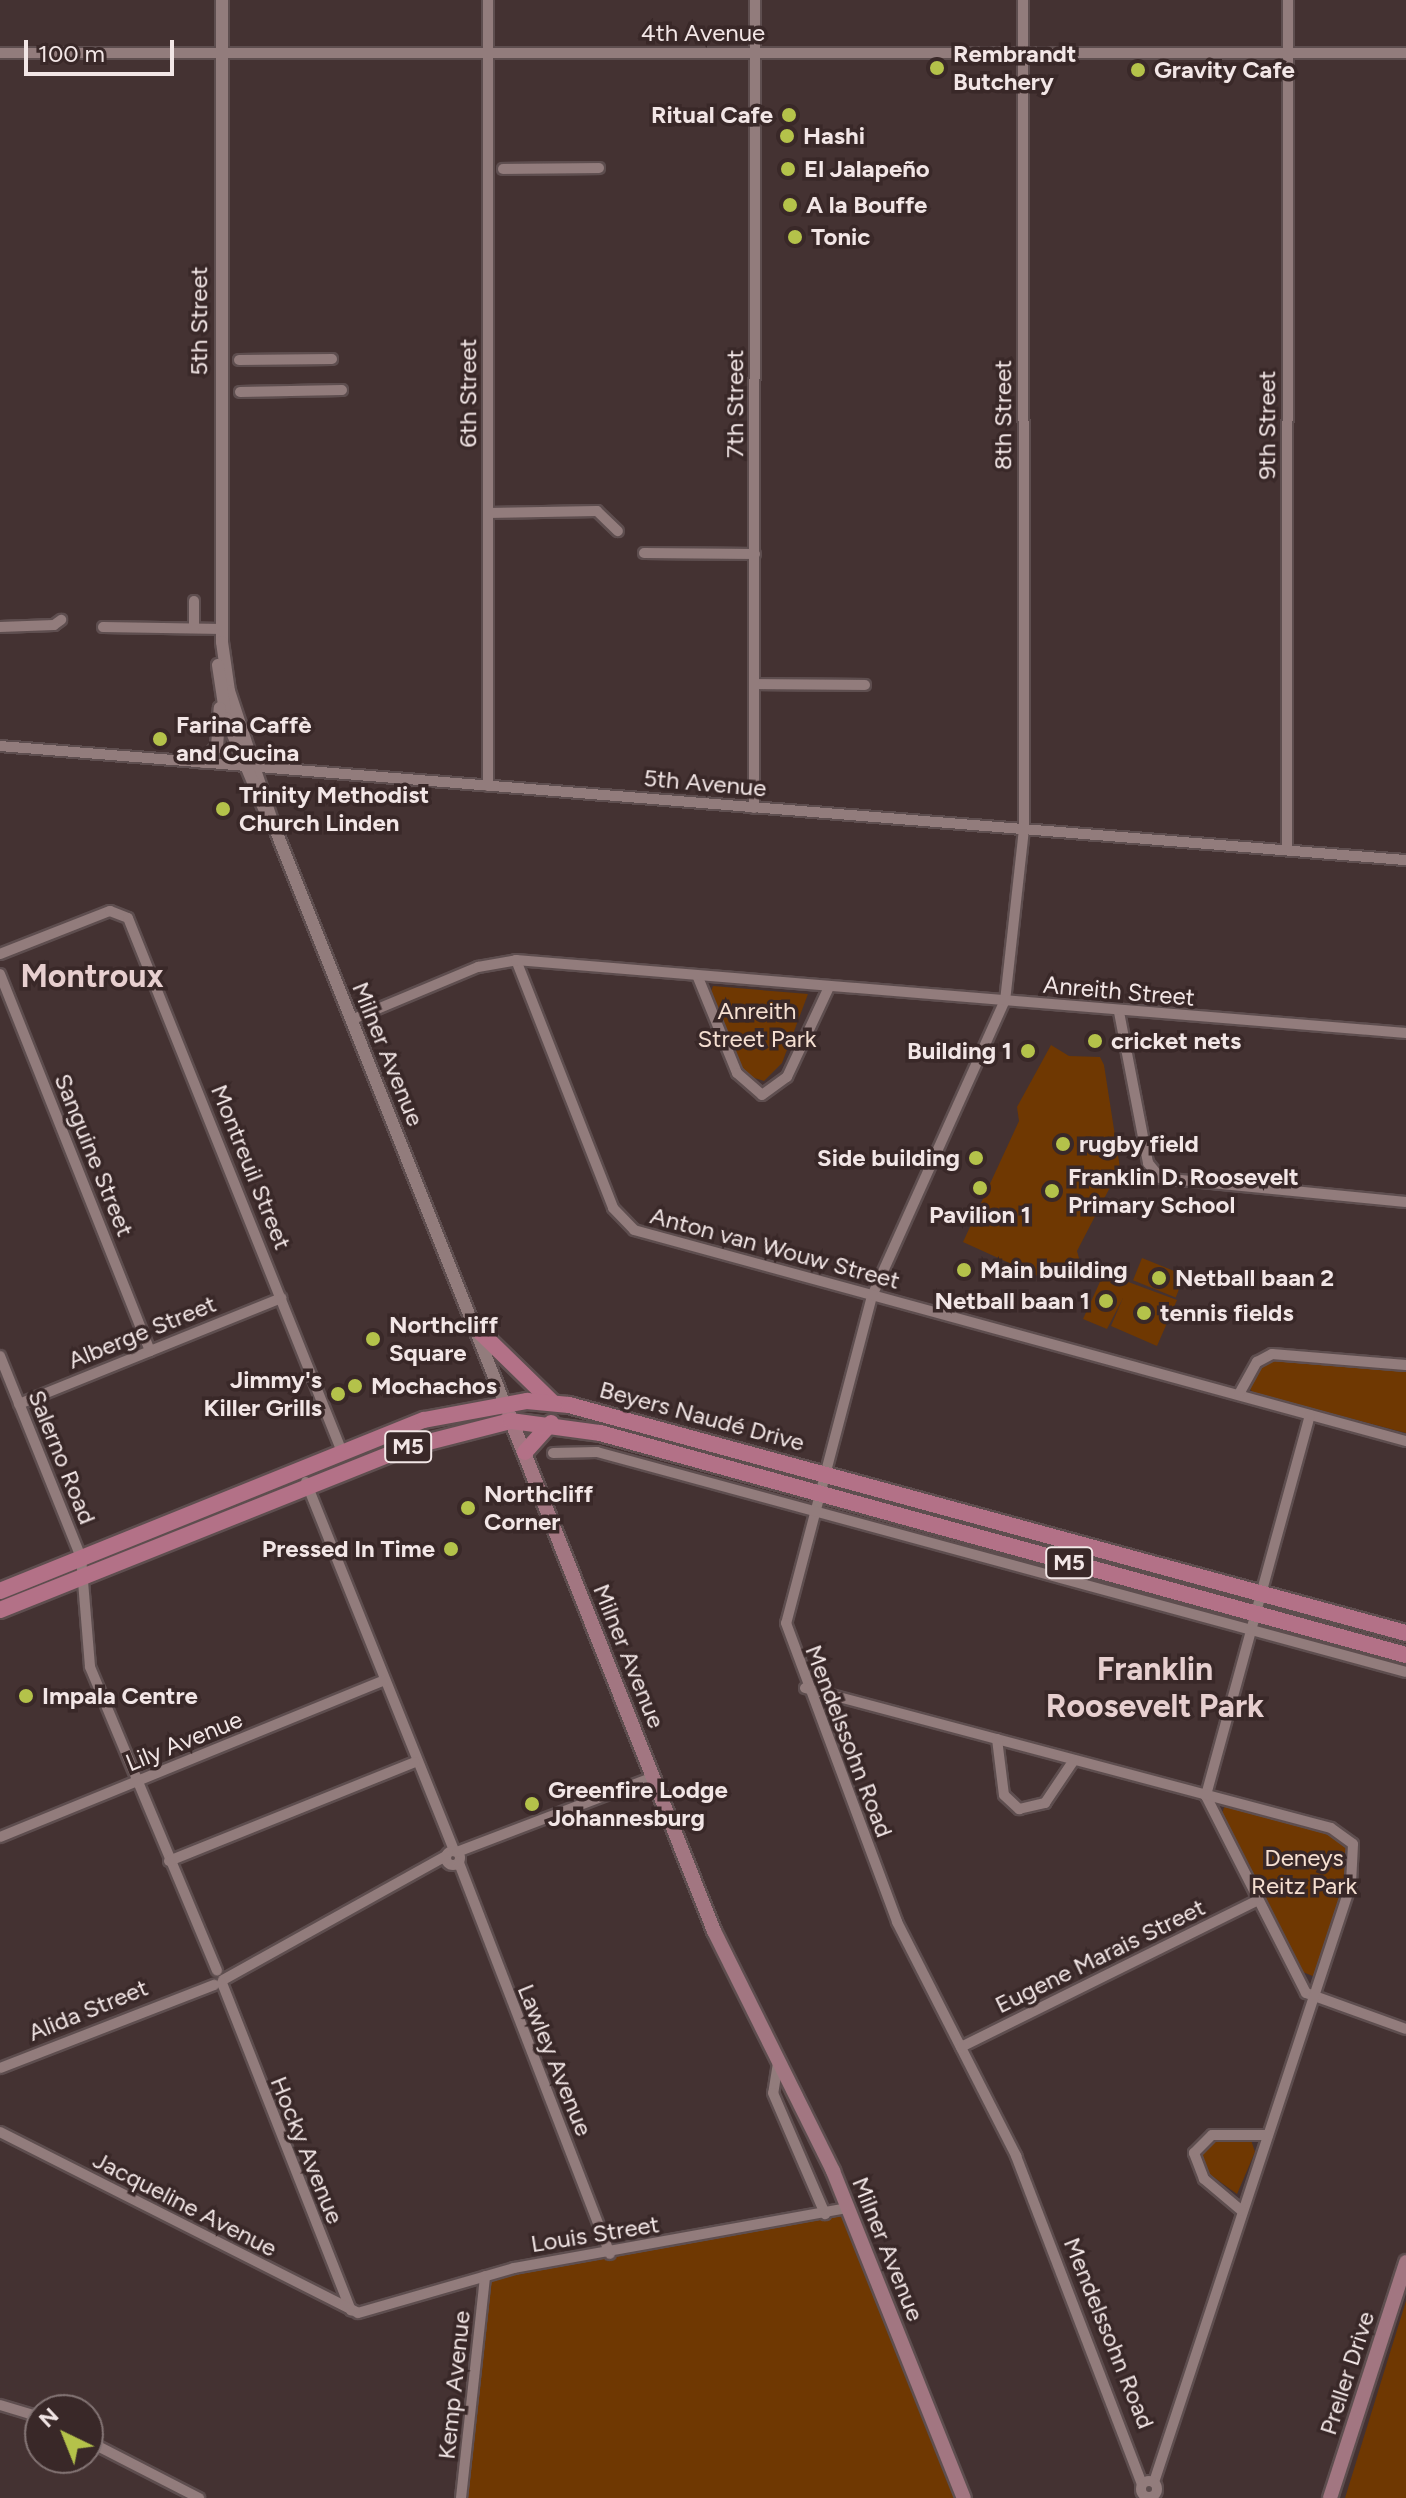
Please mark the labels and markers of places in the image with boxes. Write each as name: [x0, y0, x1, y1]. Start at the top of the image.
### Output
place label: Rembrandt Butchery: [953, 40, 1076, 96]
place label: Gravity Cafe: [1154, 56, 1295, 84]
marker: Rembrandt Butchery: [928, 59, 946, 77]
marker: Gravity Cafe: [1129, 61, 1147, 79]
place label: Ritual Cafe: [651, 101, 773, 129]
marker: Ritual Cafe: [780, 106, 798, 124]
place label: Hashi: [803, 122, 865, 150]
marker: Hashi: [778, 127, 796, 145]
place label: El Jalapeño: [804, 155, 930, 183]
marker: El Jalapeño: [779, 160, 797, 178]
place label: A la Bouffe: [806, 191, 927, 219]
marker: A la Bouffe: [781, 196, 799, 214]
place label: Tonic: [811, 223, 870, 251]
marker: Tonic: [786, 228, 804, 246]
place label: Farina Caffè and Cucina: [176, 711, 312, 767]
marker: Farina Caffè and Cucina: [151, 730, 169, 748]
place label: Trinity Methodist Church Linden: [239, 781, 429, 837]
marker: Trinity Methodist Church Linden: [214, 800, 232, 818]
place label: cricket nets: [1111, 1027, 1241, 1055]
marker: cricket nets: [1086, 1032, 1104, 1050]
place label: Building 1: [907, 1037, 1012, 1065]
marker: Building 1: [1019, 1042, 1037, 1060]
place label: rugby field: [1079, 1130, 1199, 1158]
marker: rugby field: [1054, 1135, 1072, 1153]
place label: Side building: [817, 1144, 960, 1172]
marker: Side building: [967, 1149, 985, 1167]
place label: Franklin D. Roosevelt Primary School: [1068, 1163, 1299, 1219]
marker: Pavilion 1: [971, 1179, 989, 1197]
marker: Franklin D. Roosevelt Primary School: [1043, 1182, 1061, 1200]
place label: Pavilion 1: [929, 1201, 1031, 1229]
place label: Main building: [980, 1256, 1128, 1284]
marker: Main building: [955, 1261, 973, 1279]
place label: Netball baan 2: [1175, 1264, 1334, 1292]
marker: Netball baan 2: [1150, 1269, 1168, 1287]
place label: Netball baan 1: [935, 1287, 1090, 1315]
marker: Netball baan 1: [1097, 1292, 1115, 1310]
place label: tennis fields: [1160, 1299, 1294, 1327]
marker: tennis fields: [1135, 1304, 1153, 1322]
place label: Northcliff Square: [389, 1311, 498, 1367]
marker: Northcliff Square: [364, 1330, 382, 1348]
place label: Jimmy's Killer Grills: [204, 1366, 322, 1422]
place label: Mochachos: [371, 1372, 497, 1400]
marker: Mochachos: [346, 1377, 364, 1395]
marker: Jimmy's Killer Grills: [329, 1385, 347, 1403]
place label: Northcliff Corner: [484, 1480, 593, 1536]
marker: Northcliff Corner: [459, 1499, 477, 1517]
place label: Pressed In Time: [262, 1535, 435, 1563]
marker: Pressed In Time: [442, 1540, 460, 1558]
place label: Impala Centre: [42, 1682, 198, 1710]
marker: Impala Centre: [17, 1687, 35, 1705]
place label: Greenfire Lodge Johannesburg: [548, 1776, 728, 1832]
marker: Greenfire Lodge Johannesburg: [523, 1795, 541, 1813]

